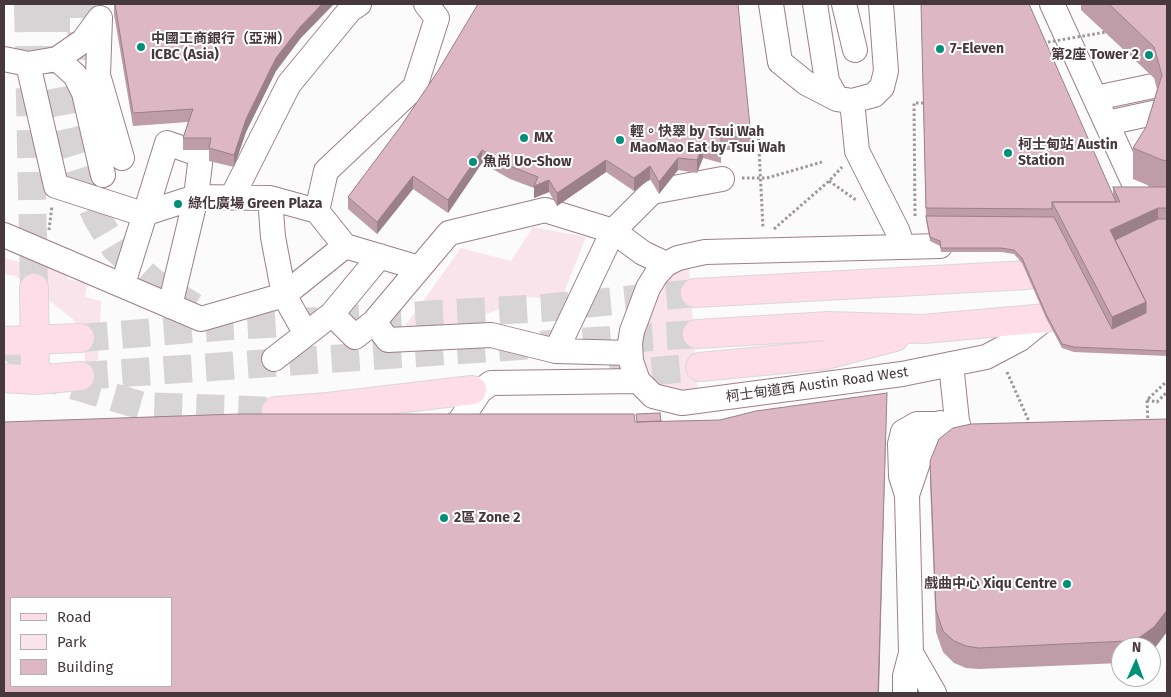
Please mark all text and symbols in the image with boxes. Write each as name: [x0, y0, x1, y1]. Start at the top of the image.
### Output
place label: 中國工商銀行（亞洲） ICBC (Asia): [151, 31, 291, 64]
marker: 中國工商銀行（亞洲） ICBC (Asia): [135, 41, 147, 53]
place label: 7-Eleven: [950, 41, 1004, 57]
marker: 7-Eleven: [934, 43, 946, 55]
place label: 第2座 Tower 2: [1051, 47, 1139, 63]
marker: 第2座 Tower 2: [1143, 49, 1155, 61]
place label: 輕。快翠 by Tsui Wah MaoMao Eat by Tsui Wah: [630, 124, 786, 156]
place label: MX: [534, 130, 553, 146]
marker: MX: [518, 132, 530, 144]
marker: 輕。快翠 by Tsui Wah MaoMao Eat by Tsui Wah: [614, 134, 626, 146]
place label: 柯士甸站 Austin Station: [1018, 137, 1118, 170]
marker: 柯士甸站 Austin Station: [1002, 147, 1014, 159]
place label: 魚尚 Uo-Show: [483, 154, 572, 170]
marker: 魚尚 Uo-Show: [467, 156, 479, 168]
place label: 綠化廣場 Green Plaza: [188, 196, 322, 212]
marker: 綠化廣場 Green Plaza: [172, 198, 184, 210]
street label: 柯士甸道西 Austin Road West: [725, 364, 909, 406]
place label: 2區 Zone 2: [454, 510, 520, 526]
marker: 2區 Zone 2: [438, 512, 450, 524]
place label: 戲曲中心 Xiqu Centre: [924, 576, 1057, 592]
marker: 戲曲中心 Xiqu Centre: [1061, 578, 1073, 590]
legend: [10, 597, 172, 687]
text: Road: [57, 608, 92, 626]
text: Park: [57, 633, 87, 651]
north arrow: [1111, 637, 1161, 687]
text: N: [1132, 639, 1141, 656]
text: Building: [57, 658, 113, 676]

